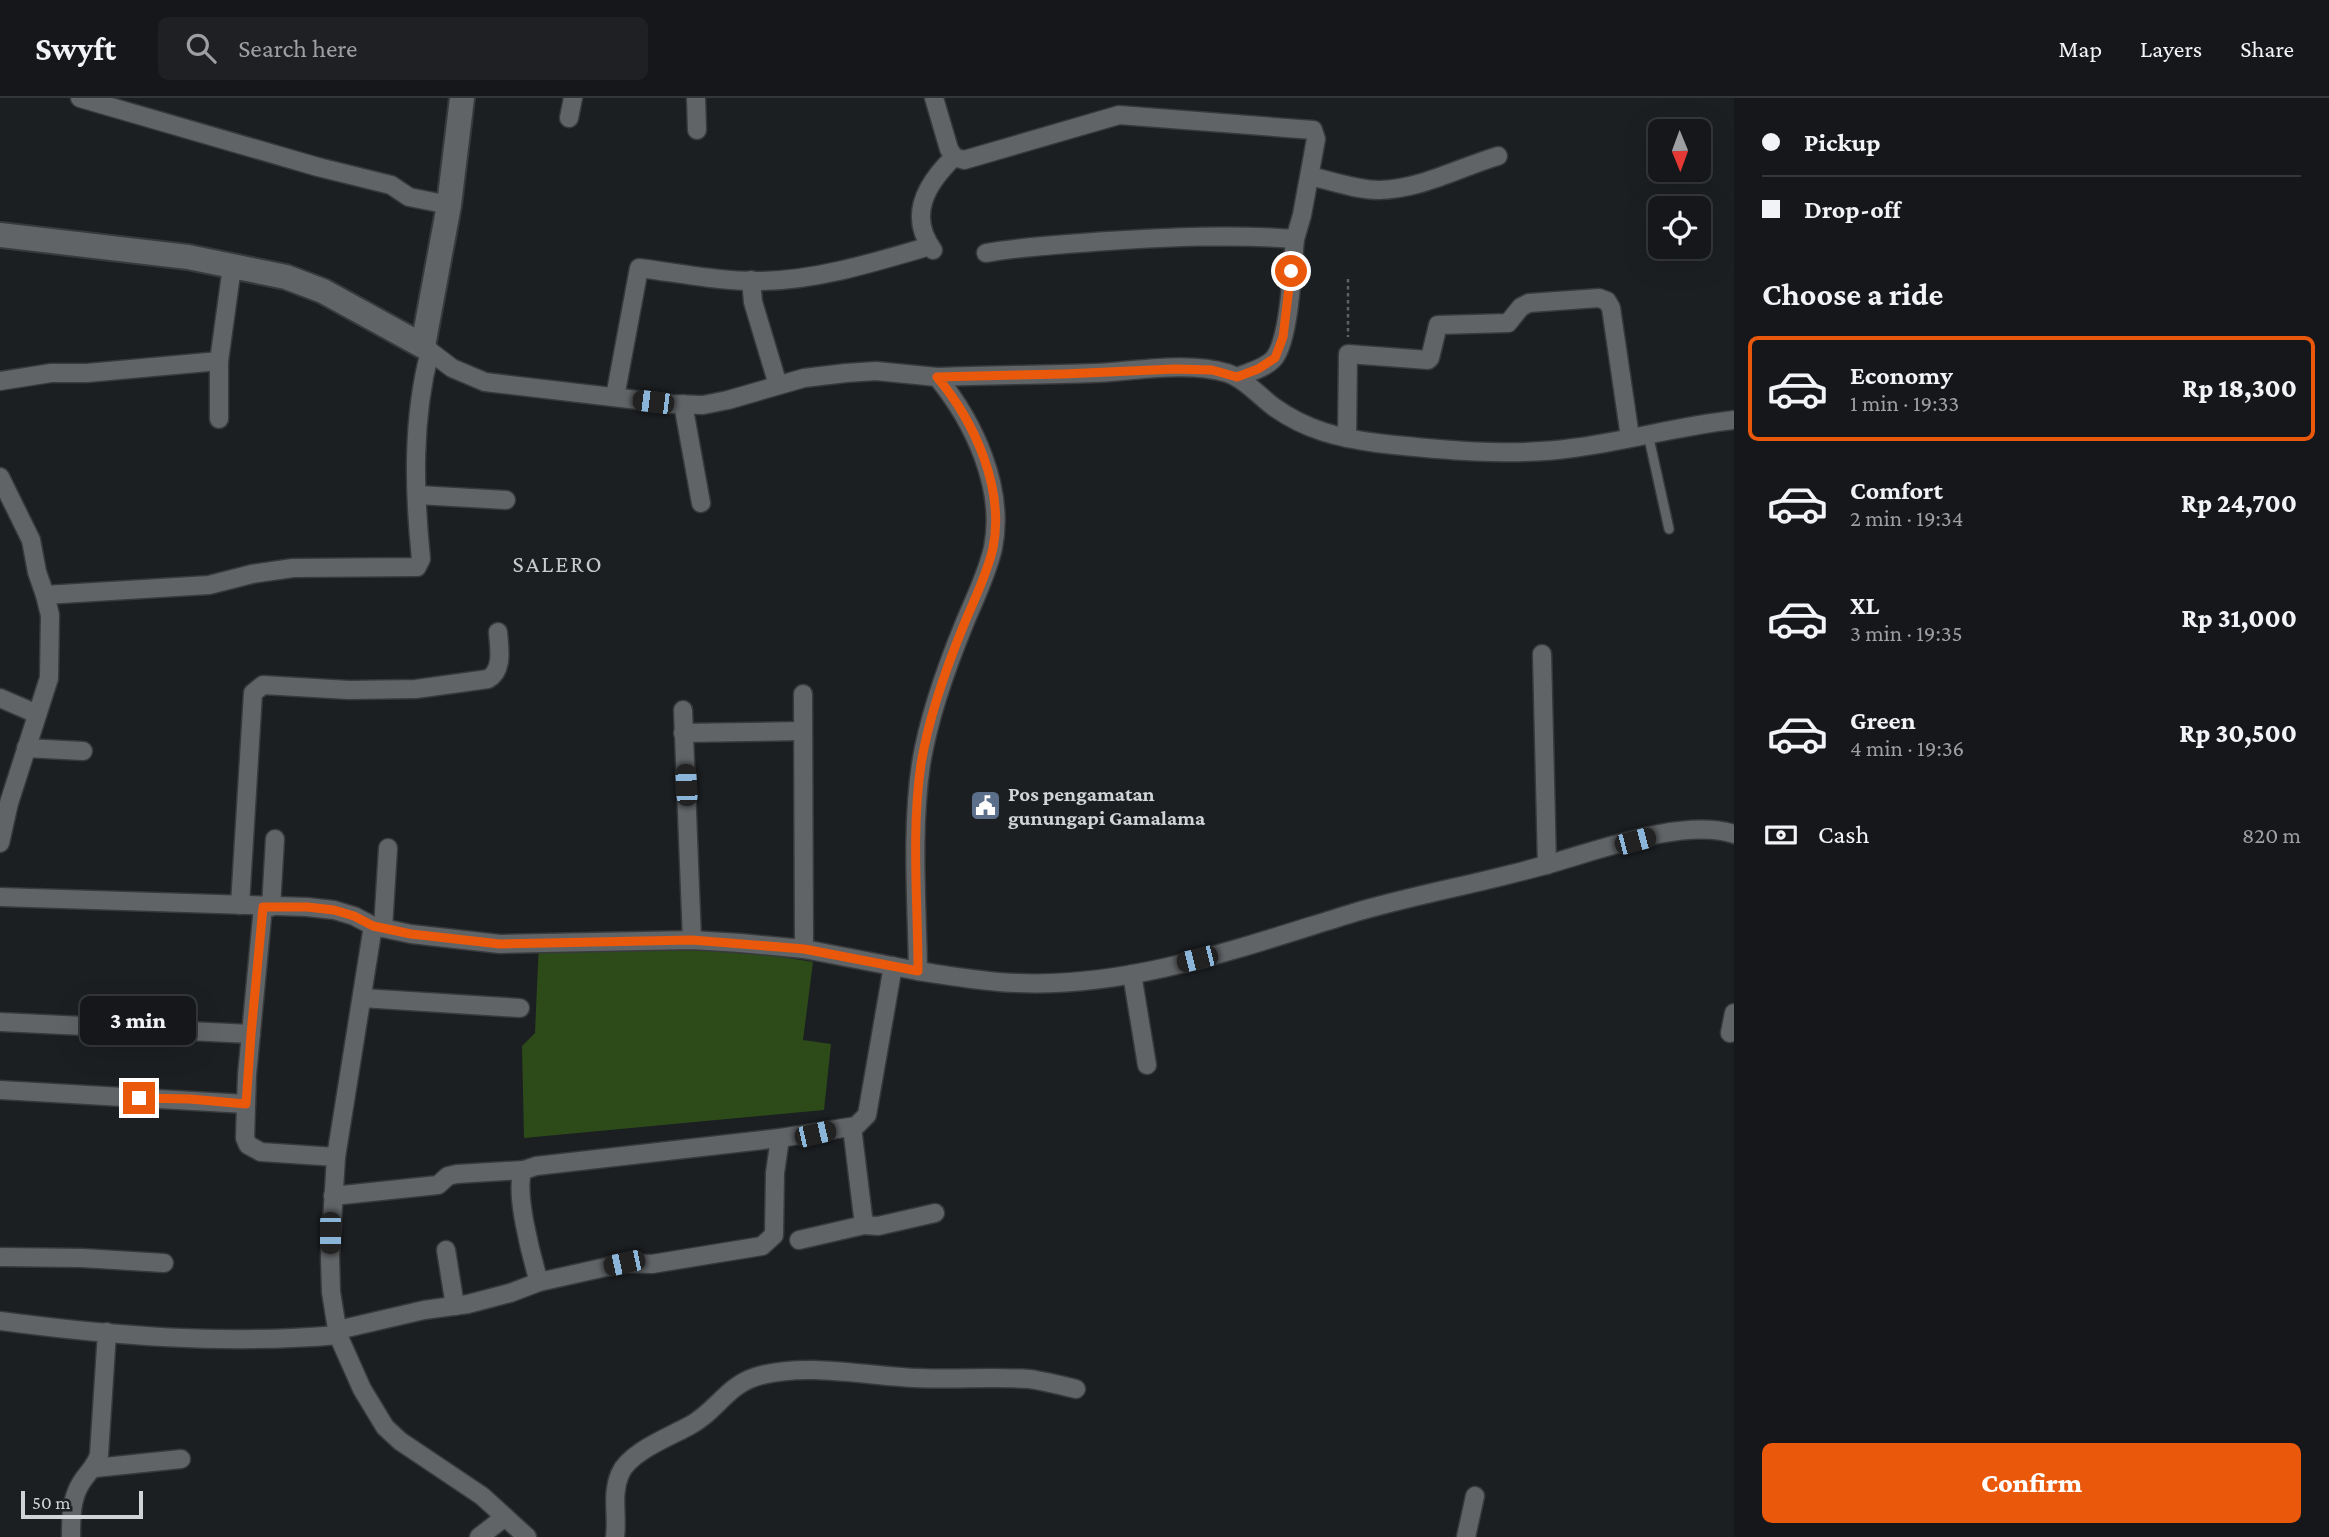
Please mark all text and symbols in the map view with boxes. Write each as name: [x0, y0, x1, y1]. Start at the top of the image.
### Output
search box: [158, 17, 648, 80]
icon: search: [182, 29, 220, 67]
text: Swyft: [35, 30, 116, 67]
text: Search here: [238, 34, 357, 63]
text: Map: [2058, 35, 2102, 62]
text: Layers: [2140, 35, 2202, 62]
text: Share: [2240, 35, 2294, 62]
north arrow: [1648, 119, 1712, 182]
map controls: [1648, 119, 1711, 259]
text: Pickup: [1804, 128, 1881, 157]
text: Drop-off: [1804, 195, 1901, 224]
button: locate: [1648, 196, 1711, 259]
route start: [1275, 255, 1307, 287]
text: Choose a ride: [1762, 276, 1943, 312]
icon: car: [1766, 357, 1829, 420]
text: Economy: [1850, 361, 1953, 390]
text: Rp 18,300: [2182, 374, 2297, 403]
car: [631, 389, 676, 415]
text: 1 min · 19:33: [1850, 390, 1959, 416]
icon: car: [1766, 472, 1829, 535]
text: Comfort: [1850, 476, 1943, 505]
text: Rp 24,700: [2181, 489, 2297, 518]
text: 2 min · 19:34: [1850, 505, 1964, 531]
district label: SALERO: [512, 550, 604, 577]
icon: car: [1766, 587, 1829, 650]
text: XL: [1850, 591, 1879, 620]
text: Rp 31,000: [2182, 604, 2297, 633]
text: 3 min · 19:35: [1850, 620, 1963, 646]
icon: car: [1766, 702, 1829, 765]
text: Green: [1850, 706, 1916, 735]
text: Rp 30,500: [2179, 719, 2297, 748]
text: 4 min · 19:36: [1850, 735, 1964, 761]
car: [675, 763, 698, 807]
place label: Pos pengamatan gunungapi Gamalama: [1008, 782, 1206, 830]
public building icon: Pos pengamatan gunungapi Gamalama: [968, 789, 1002, 823]
icon: cash: [1762, 816, 1800, 854]
text: Cash: [1818, 820, 1869, 849]
text: 820 m: [2242, 822, 2301, 848]
car: [1612, 825, 1659, 857]
car: [1175, 944, 1220, 974]
callout: 3 min: [81, 996, 197, 1046]
text: 3 min: [110, 1007, 166, 1033]
route end: [123, 1082, 155, 1114]
car: [793, 1119, 838, 1149]
car: [320, 1212, 341, 1254]
car: [602, 1248, 647, 1278]
button: Confirm: [1762, 1443, 2301, 1523]
scale bar: [21, 1488, 144, 1520]
text: 50 m: [32, 1492, 71, 1513]

